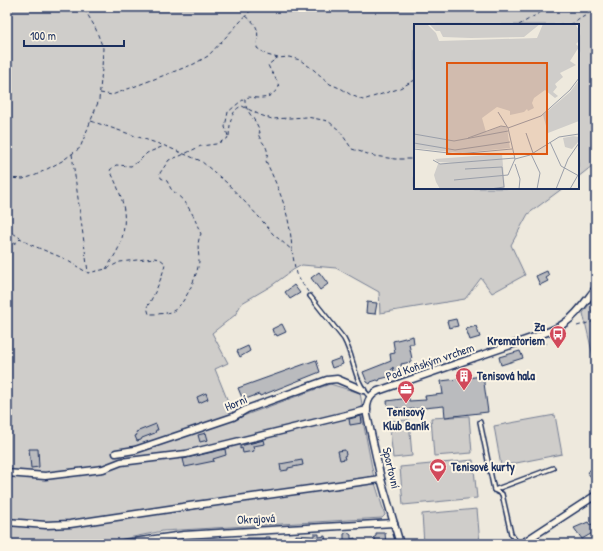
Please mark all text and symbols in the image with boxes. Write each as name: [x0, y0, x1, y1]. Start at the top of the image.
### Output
scale bar: [24, 22, 124, 48]
inset map: [414, 24, 579, 189]
text: 100 m: [30, 27, 56, 44]
place label: Za Krematoriem: [487, 318, 545, 349]
bus stop icon: Za Krematoriem: [548, 324, 568, 349]
street label: Pod Koňským vrchem: [383, 338, 476, 385]
building icon: Tenisová hala: [454, 366, 474, 391]
place label: Tenisová hala: [476, 367, 535, 384]
office icon: Tenisový Klub Baník: [396, 379, 416, 404]
street label: Horní: [222, 390, 250, 415]
place label: Tenisový Klub Baník: [383, 403, 429, 434]
street label: Sportovní: [378, 446, 405, 491]
sports icon: Tenisové kurty: [428, 457, 448, 482]
place label: Tenisové kurty: [450, 458, 515, 476]
street label: Okrajová: [236, 509, 276, 528]

